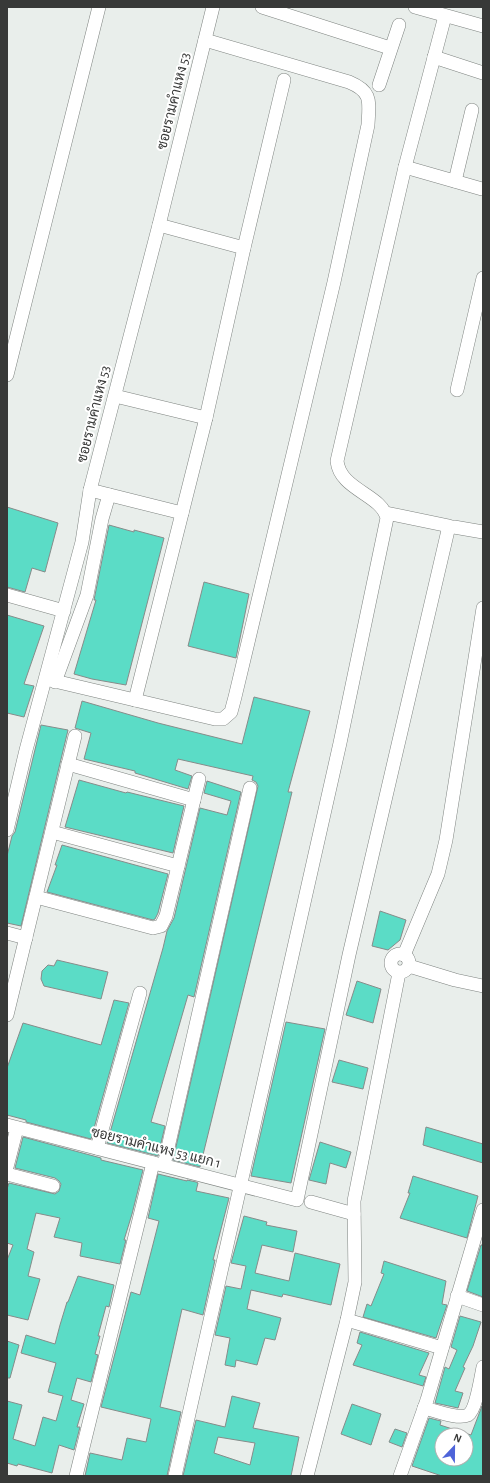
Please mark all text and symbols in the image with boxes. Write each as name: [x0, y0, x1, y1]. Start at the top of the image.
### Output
street label: ซอยรามคำแหง 53: [154, 51, 193, 151]
street label: ซอยรามคำแหง 53: [74, 364, 113, 464]
street label: ซอยรามคำแหง 53 แยก 1: [89, 1124, 222, 1171]
north arrow: [434, 1427, 474, 1467]
text: N: [452, 1432, 463, 1445]

